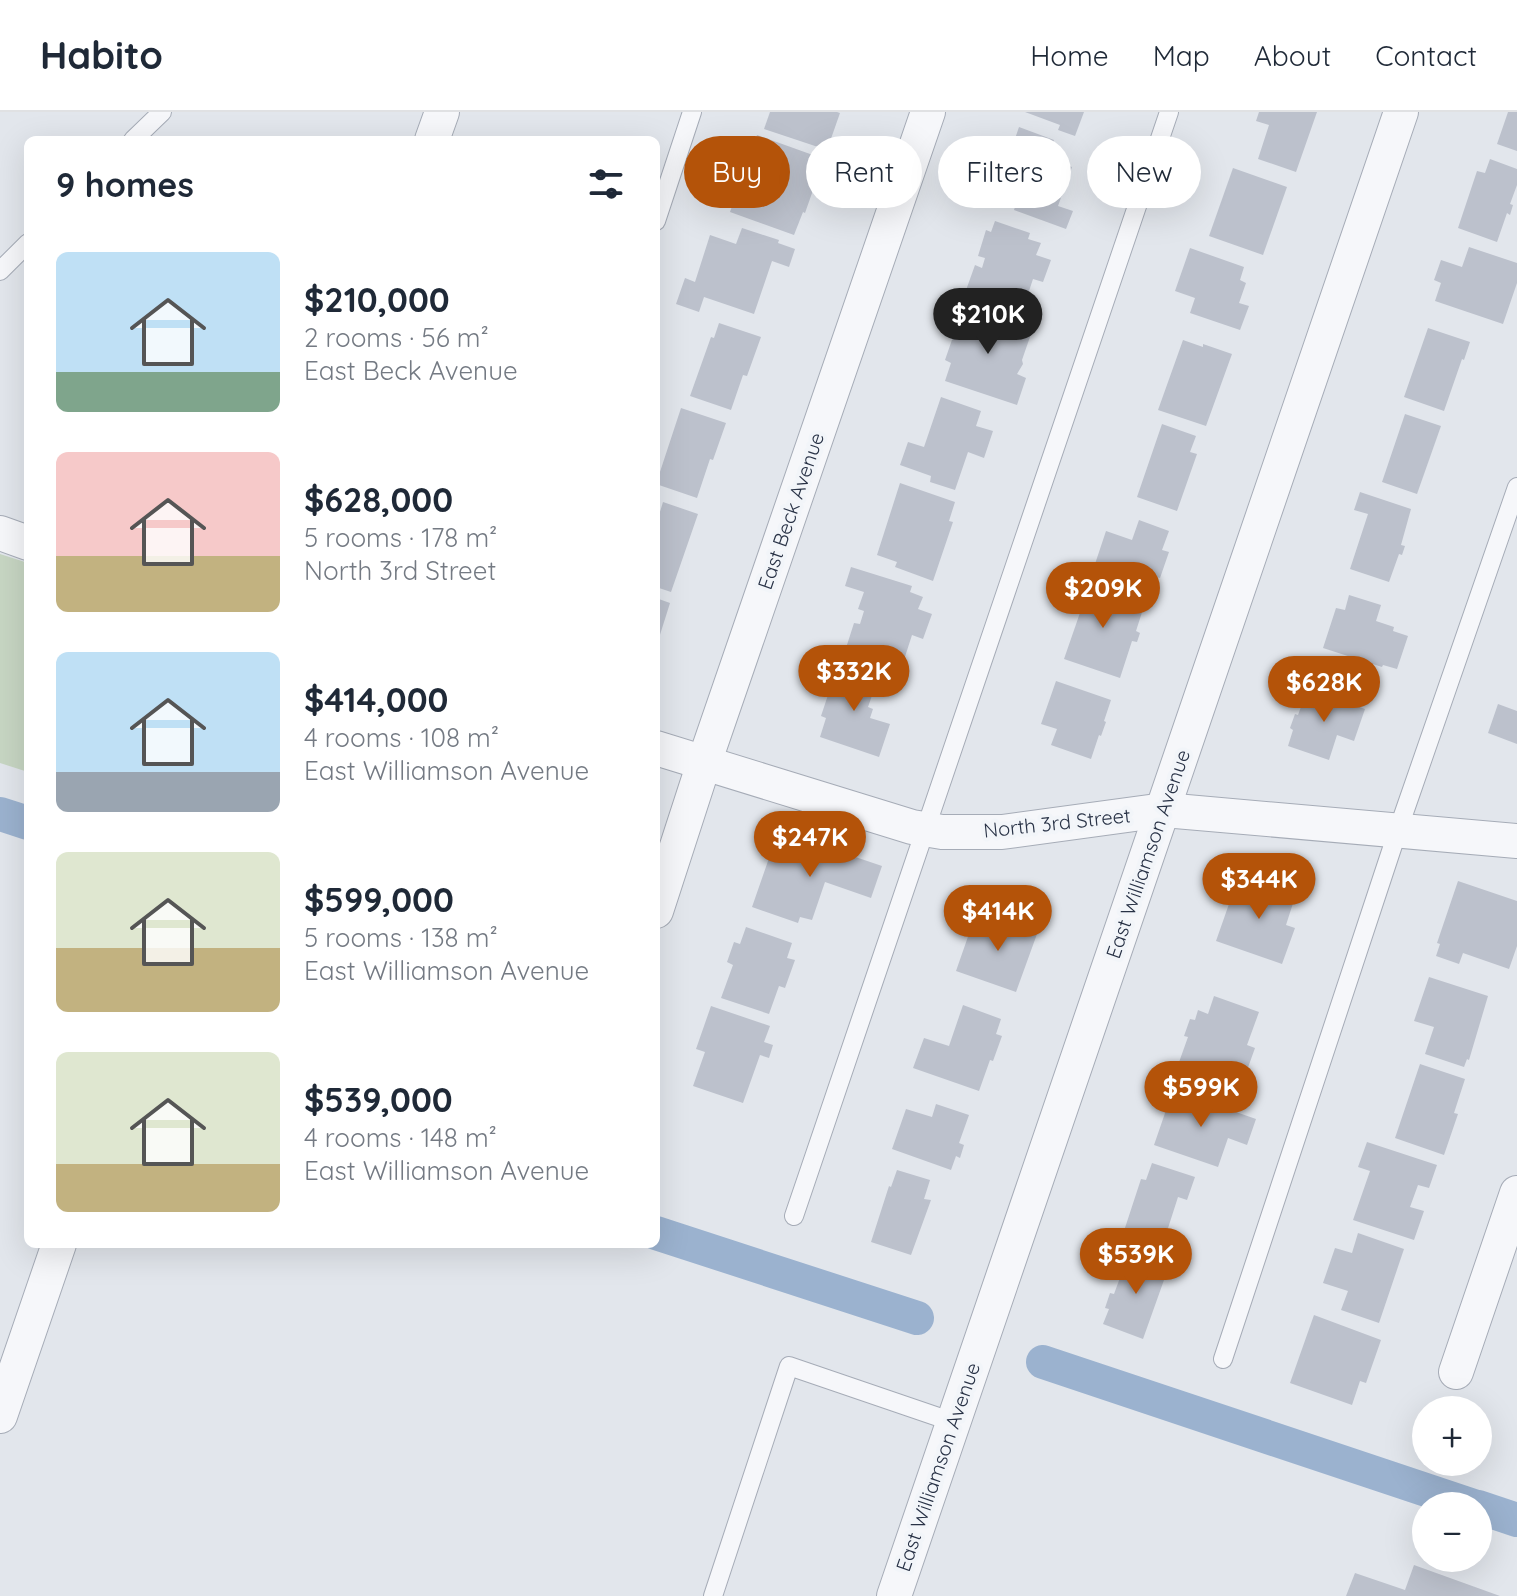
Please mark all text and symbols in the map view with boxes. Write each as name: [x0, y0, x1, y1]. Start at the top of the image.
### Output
text: Habito: [40, 31, 163, 79]
text: Home: [1030, 38, 1109, 73]
text: Map: [1153, 38, 1210, 73]
text: About: [1254, 38, 1331, 73]
text: Contact: [1375, 38, 1477, 73]
chip: Buy: [684, 136, 790, 208]
chip: Rent: [806, 136, 922, 208]
chip: Filters: [938, 136, 1071, 208]
chip: New: [1087, 136, 1201, 208]
icon: filters: [584, 162, 628, 206]
text: 9 homes: [56, 163, 194, 206]
text: $210,000: [304, 278, 450, 321]
icon: home: [120, 284, 216, 380]
pin: $210K: [932, 288, 1044, 356]
text: $210K: [951, 297, 1025, 330]
text: 2 rooms · 56 m²: [304, 321, 489, 354]
text: East Beck Avenue: [304, 354, 518, 387]
street label: East Beck Avenue: [752, 429, 829, 593]
text: $628,000: [304, 478, 453, 521]
icon: home: [120, 484, 216, 580]
text: 5 rooms · 178 m²: [304, 521, 497, 554]
text: North 3rd Street: [304, 554, 496, 587]
pin: $209K: [1047, 562, 1159, 630]
text: $209K: [1064, 571, 1142, 604]
pin: $332K: [798, 645, 910, 713]
text: $332K: [816, 654, 892, 687]
pin: $628K: [1268, 656, 1380, 724]
text: $628K: [1286, 665, 1362, 698]
text: $414,000: [304, 678, 448, 721]
icon: home: [120, 684, 216, 780]
text: 4 rooms · 108 m²: [304, 721, 499, 754]
street label: East Williamson Avenue: [1100, 746, 1195, 962]
text: East Williamson Avenue: [304, 754, 589, 787]
street label: North 3rd Street: [982, 802, 1132, 843]
pin: $247K: [754, 811, 866, 879]
text: $247K: [772, 820, 848, 853]
pin: $344K: [1203, 853, 1315, 921]
text: $344K: [1220, 862, 1298, 895]
text: $599,000: [304, 878, 454, 921]
icon: home: [120, 884, 216, 980]
pin: $414K: [942, 885, 1054, 953]
text: $414K: [962, 894, 1034, 927]
text: 5 rooms · 138 m²: [304, 921, 498, 954]
text: East Williamson Avenue: [304, 954, 589, 987]
pin: $599K: [1145, 1061, 1257, 1129]
text: $599K: [1162, 1070, 1240, 1103]
text: $539,000: [304, 1078, 453, 1121]
icon: home: [120, 1084, 216, 1180]
text: 4 rooms · 148 m²: [304, 1121, 497, 1154]
text: East Williamson Avenue: [304, 1154, 589, 1187]
pin: $539K: [1080, 1228, 1192, 1296]
text: $539K: [1098, 1237, 1174, 1270]
street label: East Williamson Avenue: [890, 1359, 985, 1575]
map controls: [1412, 1396, 1492, 1572]
button: +: [1412, 1396, 1492, 1476]
button: −: [1412, 1492, 1492, 1572]

